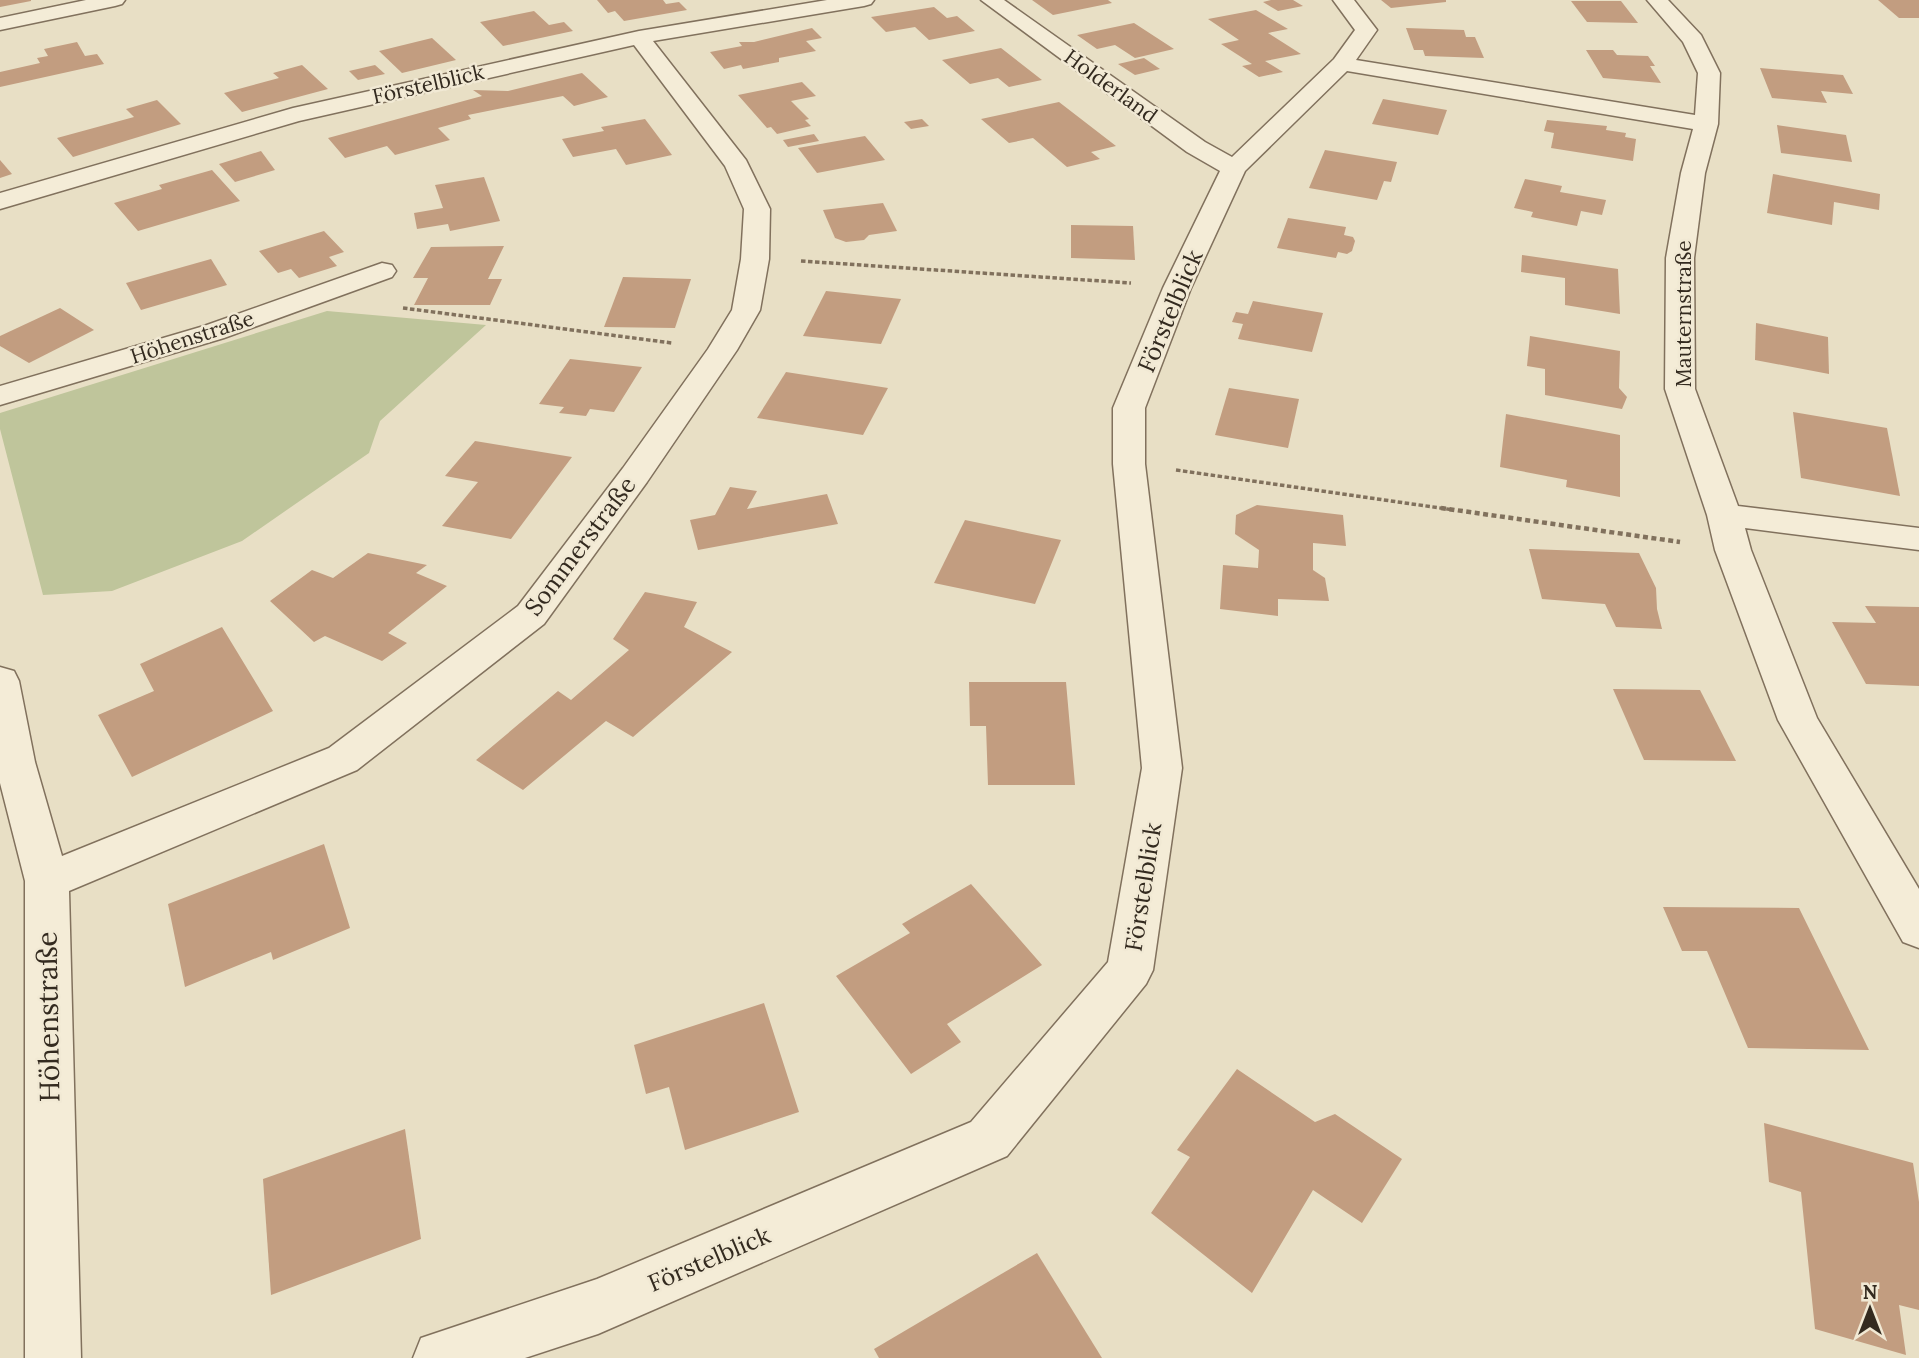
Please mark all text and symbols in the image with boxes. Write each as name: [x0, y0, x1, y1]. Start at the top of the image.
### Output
street label: Holderland: [1059, 43, 1163, 129]
street label: Förstelblick: [370, 58, 487, 110]
street label: Mauternstraße: [1670, 240, 1697, 388]
street label: Förstelblick: [1130, 245, 1210, 377]
street label: Höhenstraße: [127, 304, 257, 370]
street label: Sommerstraße: [518, 470, 642, 622]
street label: Förstelblick: [1118, 820, 1168, 954]
street label: Höhenstraße: [29, 931, 67, 1103]
street label: Förstelblick: [643, 1219, 775, 1299]
north arrow: [1835, 1274, 1905, 1344]
text: N: [1863, 1280, 1878, 1304]

